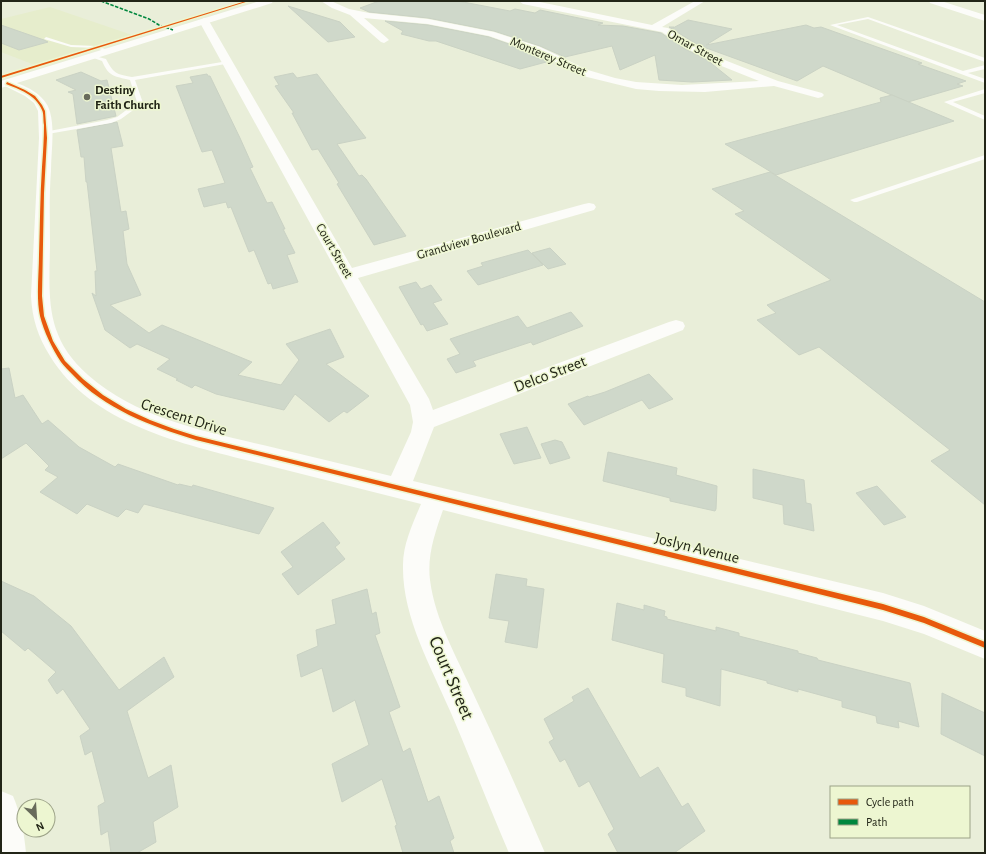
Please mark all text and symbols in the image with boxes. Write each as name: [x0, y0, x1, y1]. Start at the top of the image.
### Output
street label: Omar Street: [665, 27, 725, 69]
street label: Monterey Street: [508, 35, 588, 79]
place label: Destiny Faith Church: [95, 84, 160, 112]
marker: Destiny Faith Church: [82, 92, 92, 102]
street label: Grandview Boulevard: [415, 220, 523, 262]
street label: Court Street: [313, 222, 355, 280]
street label: Delco Street: [512, 353, 588, 395]
street label: Crescent Drive: [139, 396, 229, 438]
street label: Joslyn Avenue: [653, 530, 741, 567]
street label: Court Street: [425, 634, 477, 722]
legend: [830, 786, 970, 838]
text: Cycle path: [866, 796, 914, 809]
north arrow: [16, 798, 56, 838]
text: Path: [866, 816, 888, 828]
text: N: [34, 820, 46, 833]

